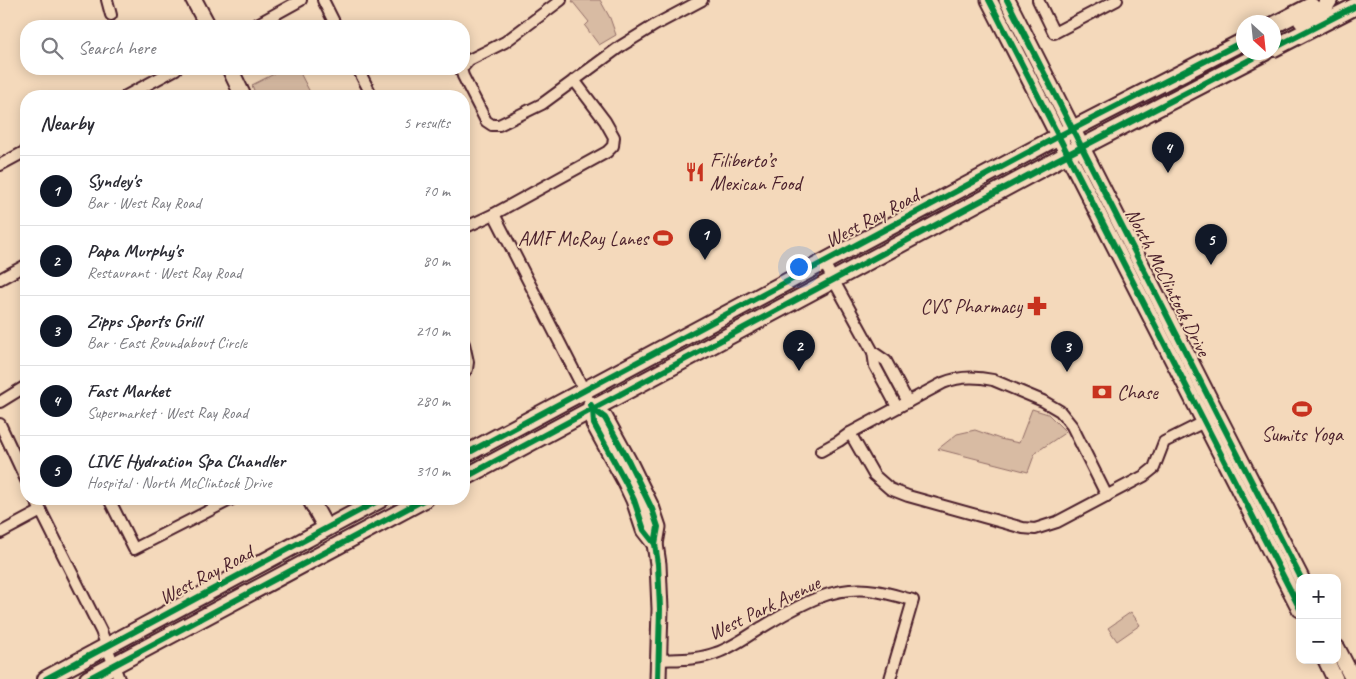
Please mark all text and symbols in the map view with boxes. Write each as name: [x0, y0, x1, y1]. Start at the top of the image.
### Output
north arrow: [1236, 15, 1281, 60]
search box: [20, 20, 470, 75]
icon: search: [38, 34, 66, 62]
text: Search here: [78, 36, 155, 60]
text: Nearby: [40, 110, 93, 136]
text: 5 results: [403, 113, 450, 133]
pin: 4: [1152, 132, 1184, 173]
place label: Filiberto’s Mexican Food: [710, 148, 804, 196]
restaurant icon: Filiberto’s Mexican Food: [684, 161, 706, 183]
text: Syndey's: [87, 169, 141, 193]
text: 1: [52, 181, 60, 201]
text: 70 m: [423, 181, 450, 201]
street label: West Ray Road: [821, 181, 926, 253]
text: Bar · West Ray Road: [87, 193, 201, 213]
street label: North McClintock Drive: [1120, 204, 1217, 361]
pin: 1: [689, 219, 721, 260]
pin: 5: [1195, 224, 1227, 265]
place label: AMF McRay Lanes: [518, 226, 650, 251]
sports icon: AMF McRay Lanes: [652, 227, 674, 249]
text: Papa Murphy's: [87, 239, 182, 263]
text: 2: [52, 251, 60, 271]
text: 80 m: [423, 251, 450, 271]
your location: [786, 254, 812, 280]
text: Restaurant · West Ray Road: [87, 263, 242, 283]
place label: CVS Pharmacy: [921, 294, 1023, 319]
pharmacy icon: CVS Pharmacy: [1026, 295, 1048, 317]
text: Zipps Sports Grill: [87, 309, 201, 333]
text: 3: [52, 321, 60, 341]
text: 210 m: [416, 321, 450, 341]
pin: 2: [783, 330, 815, 371]
pin: 3: [1051, 331, 1083, 372]
text: Bar · East Roundabout Circle: [87, 333, 247, 353]
text: Fast Market: [87, 379, 170, 403]
place label: Chase: [1117, 380, 1159, 405]
bank icon: Chase: [1091, 381, 1113, 403]
text: 4: [52, 391, 60, 411]
text: 280 m: [416, 391, 450, 411]
sports icon: Sumits Yoga: [1291, 398, 1313, 420]
text: Supermarket · West Ray Road: [87, 403, 248, 423]
place label: Sumits Yoga: [1261, 422, 1344, 447]
text: LIVE Hydration Spa Chandler: [87, 449, 285, 473]
text: 5: [53, 461, 59, 481]
text: 310 m: [416, 461, 450, 481]
text: Hospital · North McClintock Drive: [87, 473, 272, 493]
street label: West Ray Road: [155, 538, 260, 610]
street label: West Park Avenue: [704, 570, 825, 646]
map controls: [1296, 574, 1341, 664]
button: +: [1296, 574, 1341, 619]
button: −: [1296, 619, 1341, 664]

